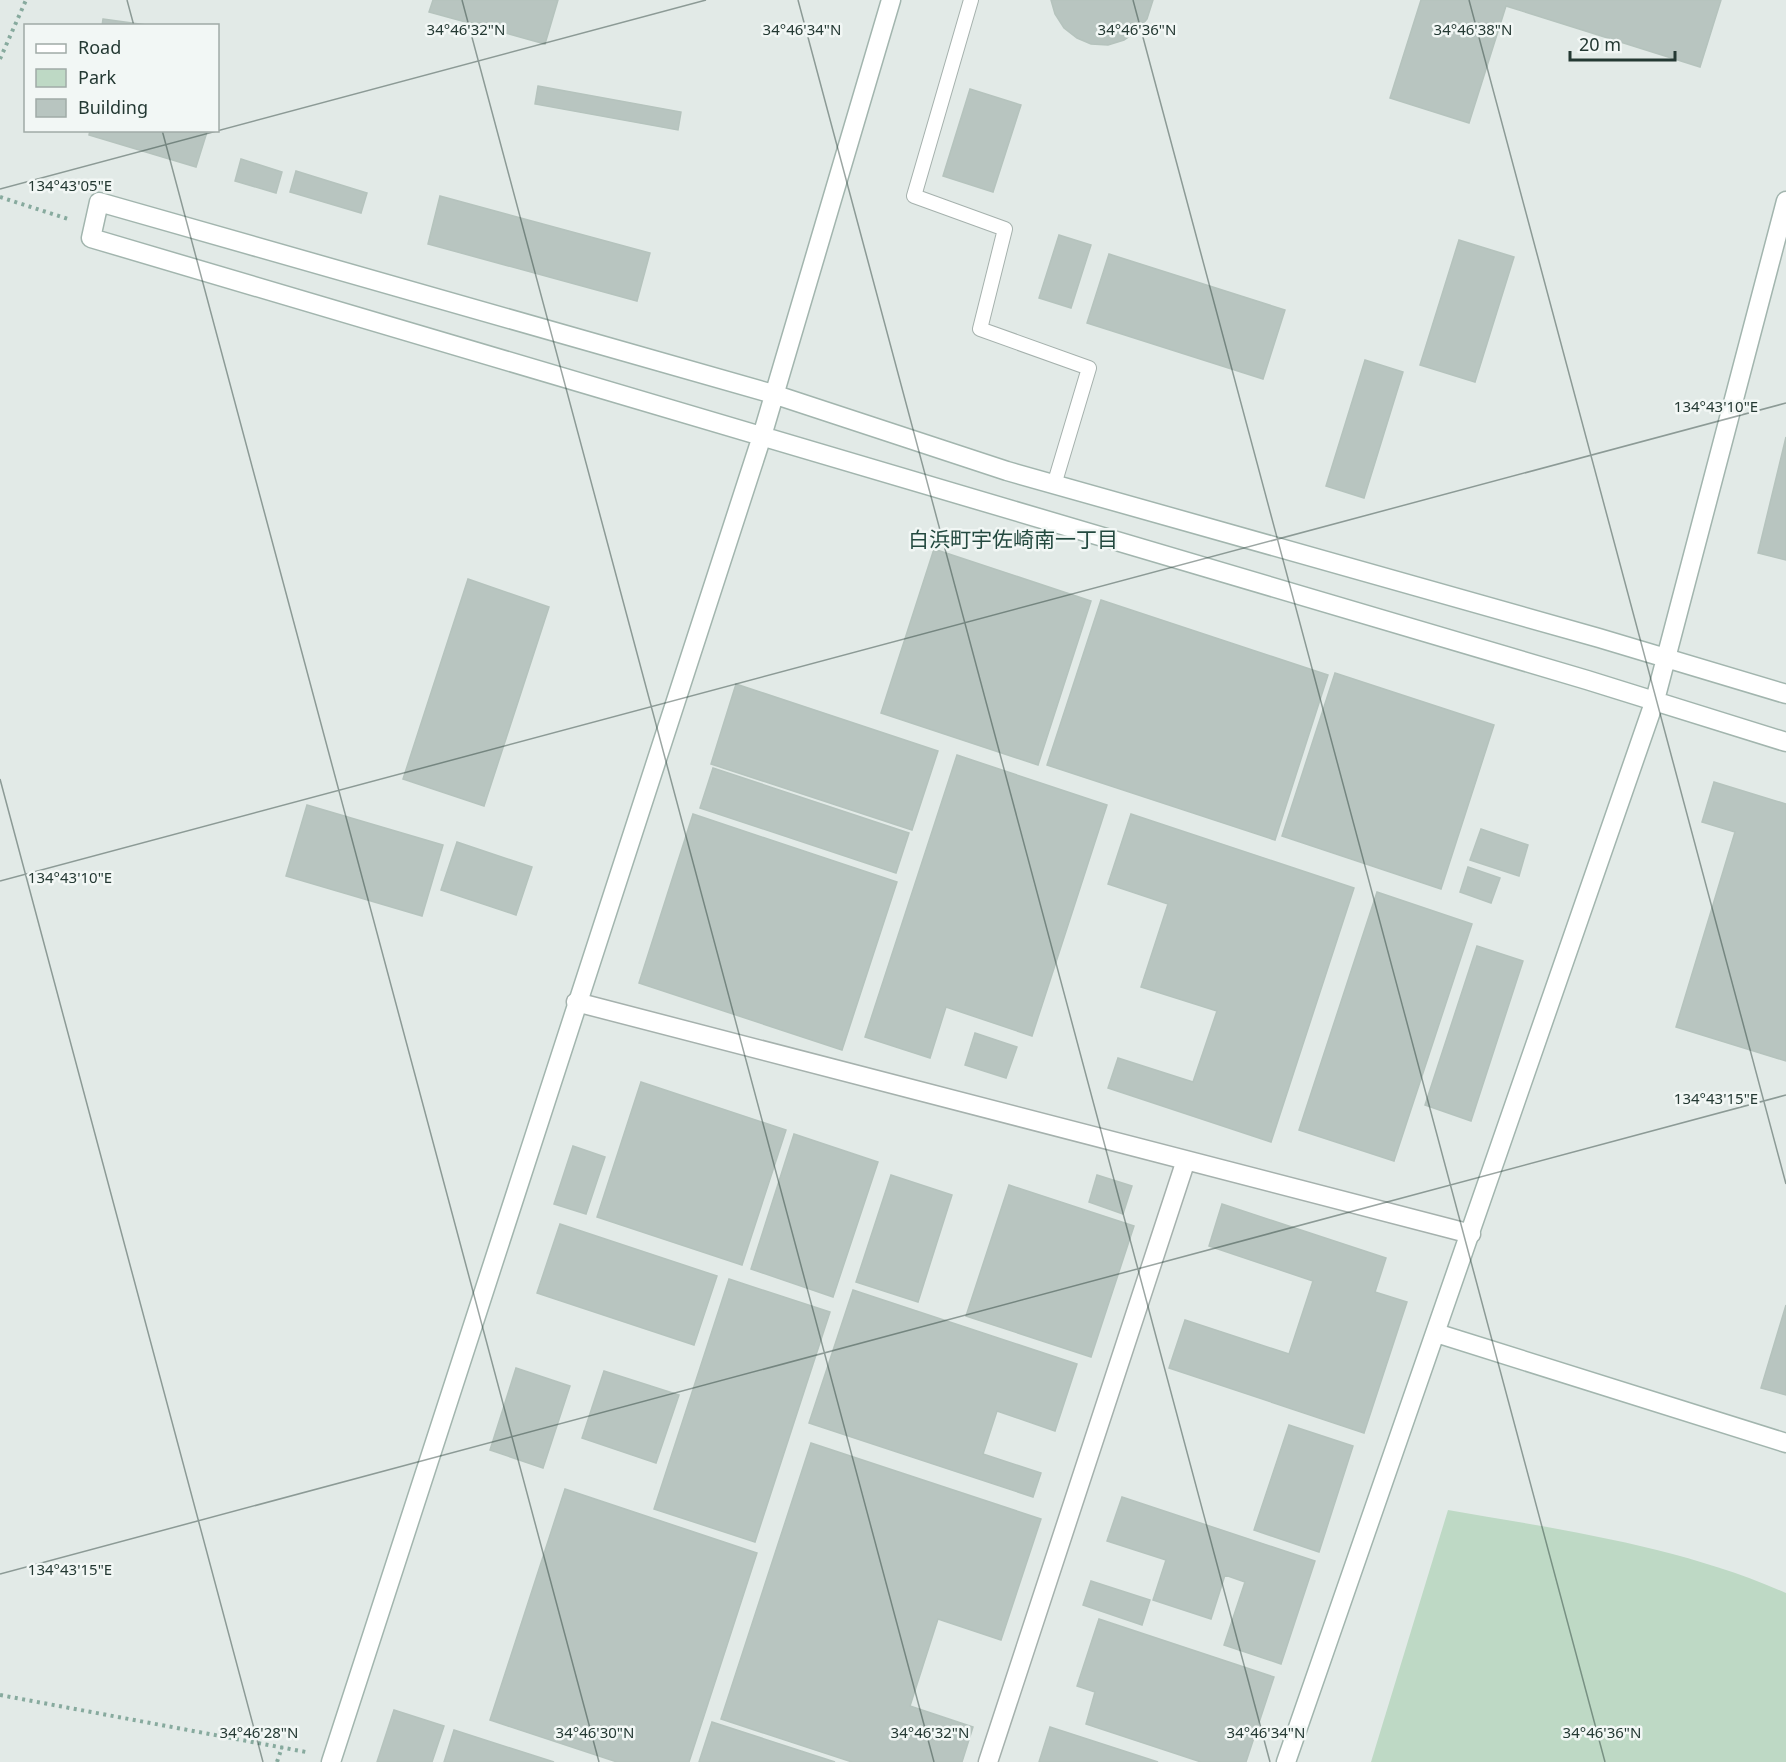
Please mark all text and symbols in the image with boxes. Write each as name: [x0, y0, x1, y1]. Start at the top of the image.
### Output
text: 34°46'32"N: [427, 19, 505, 39]
text: 34°46'34"N: [763, 19, 841, 39]
text: 34°46'36"N: [1098, 19, 1176, 39]
text: 34°46'38"N: [1434, 19, 1512, 39]
legend: [24, 24, 219, 132]
scale bar: [1570, 24, 1675, 62]
text: 20 m: [1579, 32, 1621, 56]
text: Road: [78, 35, 121, 59]
text: Park: [78, 65, 116, 89]
text: Building: [78, 95, 148, 119]
text: 134°43'05"E: [28, 175, 112, 195]
text: 134°43'10"E: [1674, 396, 1758, 416]
district label: 白浜町宇佐崎南一丁目: [908, 525, 1118, 553]
text: 134°43'10"E: [28, 867, 112, 887]
text: 134°43'15"E: [1674, 1088, 1758, 1108]
text: 134°43'15"E: [28, 1559, 112, 1579]
text: 34°46'28"N: [220, 1722, 298, 1742]
text: 34°46'30"N: [556, 1722, 634, 1742]
text: 34°46'32"N: [891, 1722, 969, 1742]
text: 34°46'34"N: [1227, 1722, 1305, 1742]
text: 34°46'36"N: [1563, 1722, 1641, 1742]

